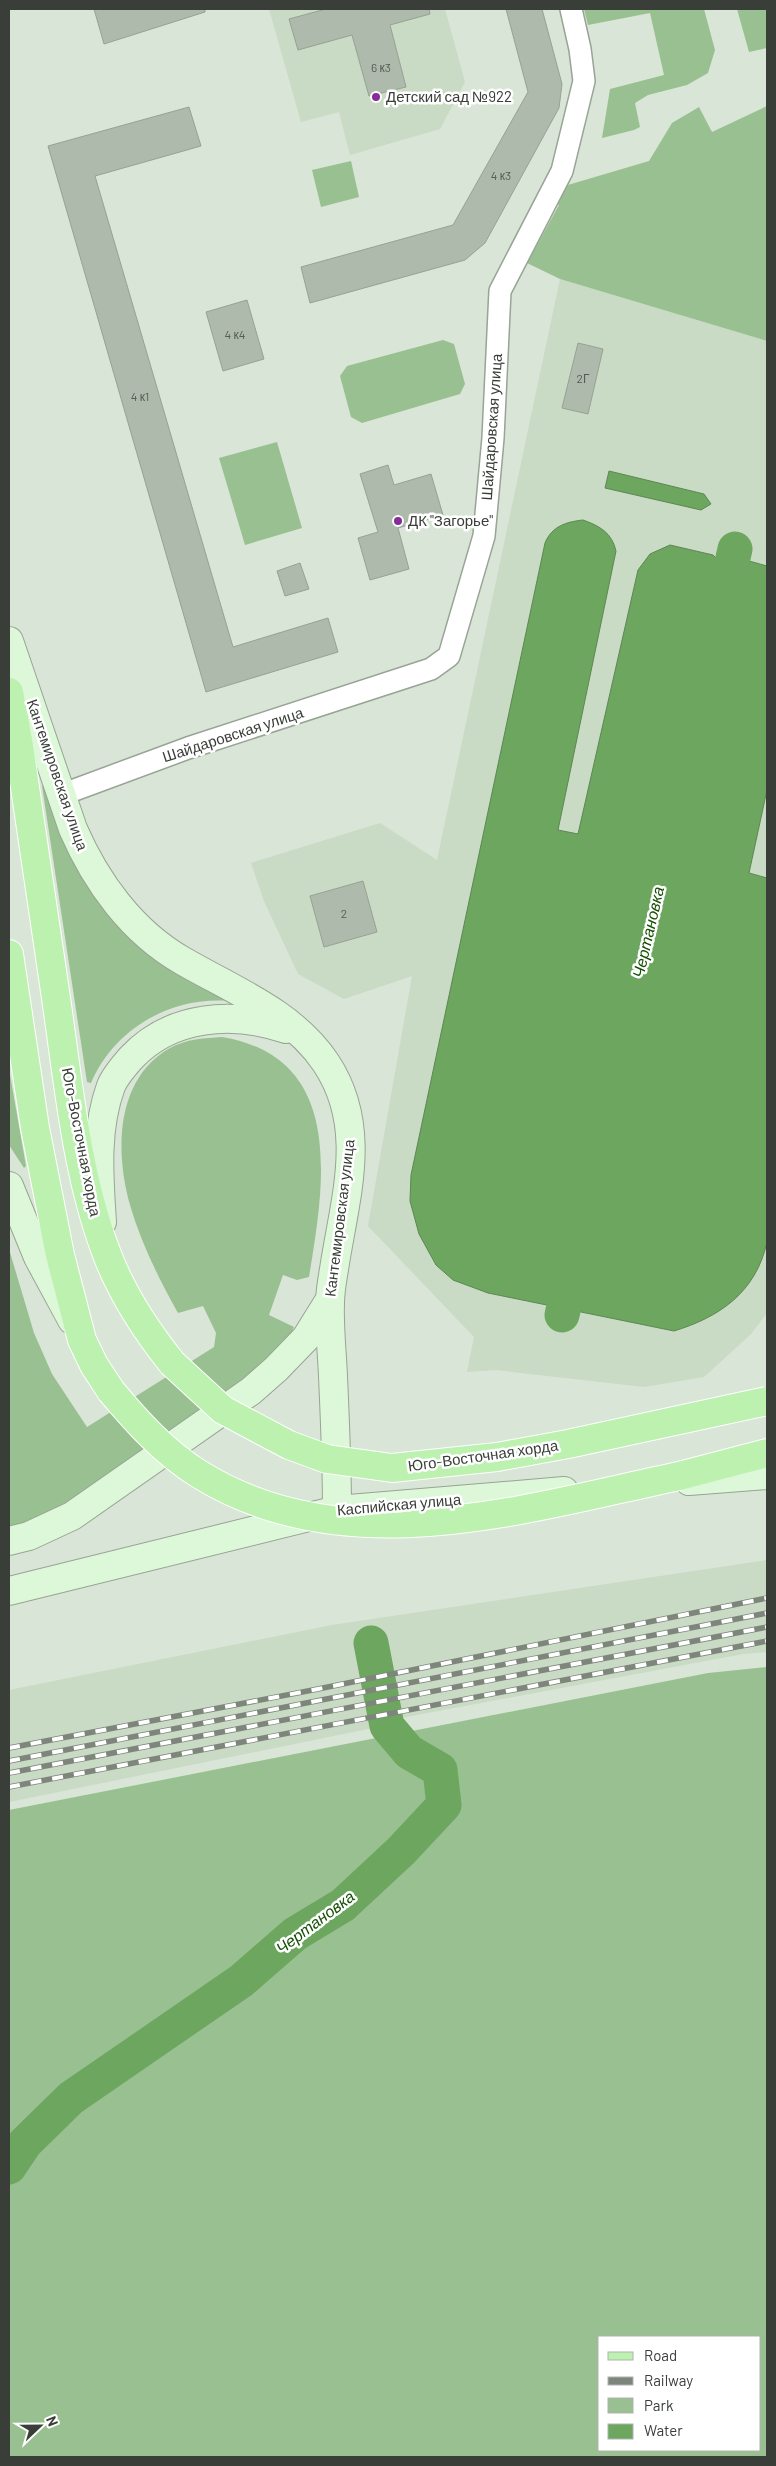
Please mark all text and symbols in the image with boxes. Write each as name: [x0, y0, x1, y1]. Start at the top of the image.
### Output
house number: 6 к3: [371, 60, 391, 74]
place label: Детский сад №922: [386, 87, 512, 105]
marker: Детский сад №922: [370, 91, 382, 103]
house number: 4 к3: [491, 168, 511, 182]
house number: 4 к4: [225, 327, 245, 341]
street label: Шайдаровская улица: [477, 352, 505, 501]
house number: 2Г: [577, 371, 590, 385]
house number: 4 к1: [131, 389, 149, 403]
place label: ДК "Загорье": [408, 511, 493, 529]
marker: ДК "Загорье": [392, 515, 404, 527]
street label: Кантемировская улица: [24, 697, 92, 853]
street label: Шайдаровская улица: [160, 703, 306, 765]
water label: Чертановка: [628, 884, 667, 979]
house number: 2: [341, 906, 347, 920]
street label: Юго-Восточная хорда: [59, 1066, 105, 1218]
street label: Кантемировская улица: [320, 1137, 358, 1298]
street label: Юго-Восточная хорда: [407, 1435, 560, 1474]
street label: Каспийская улица: [336, 1490, 462, 1518]
water label: Чертановка: [272, 1886, 358, 1957]
legend: [598, 2336, 761, 2451]
text: Road: [644, 2346, 677, 2364]
text: Railway: [644, 2371, 693, 2389]
text: Park: [644, 2396, 674, 2414]
north arrow: [15, 2401, 65, 2451]
text: N: [43, 2413, 62, 2428]
text: Water: [644, 2421, 683, 2439]

